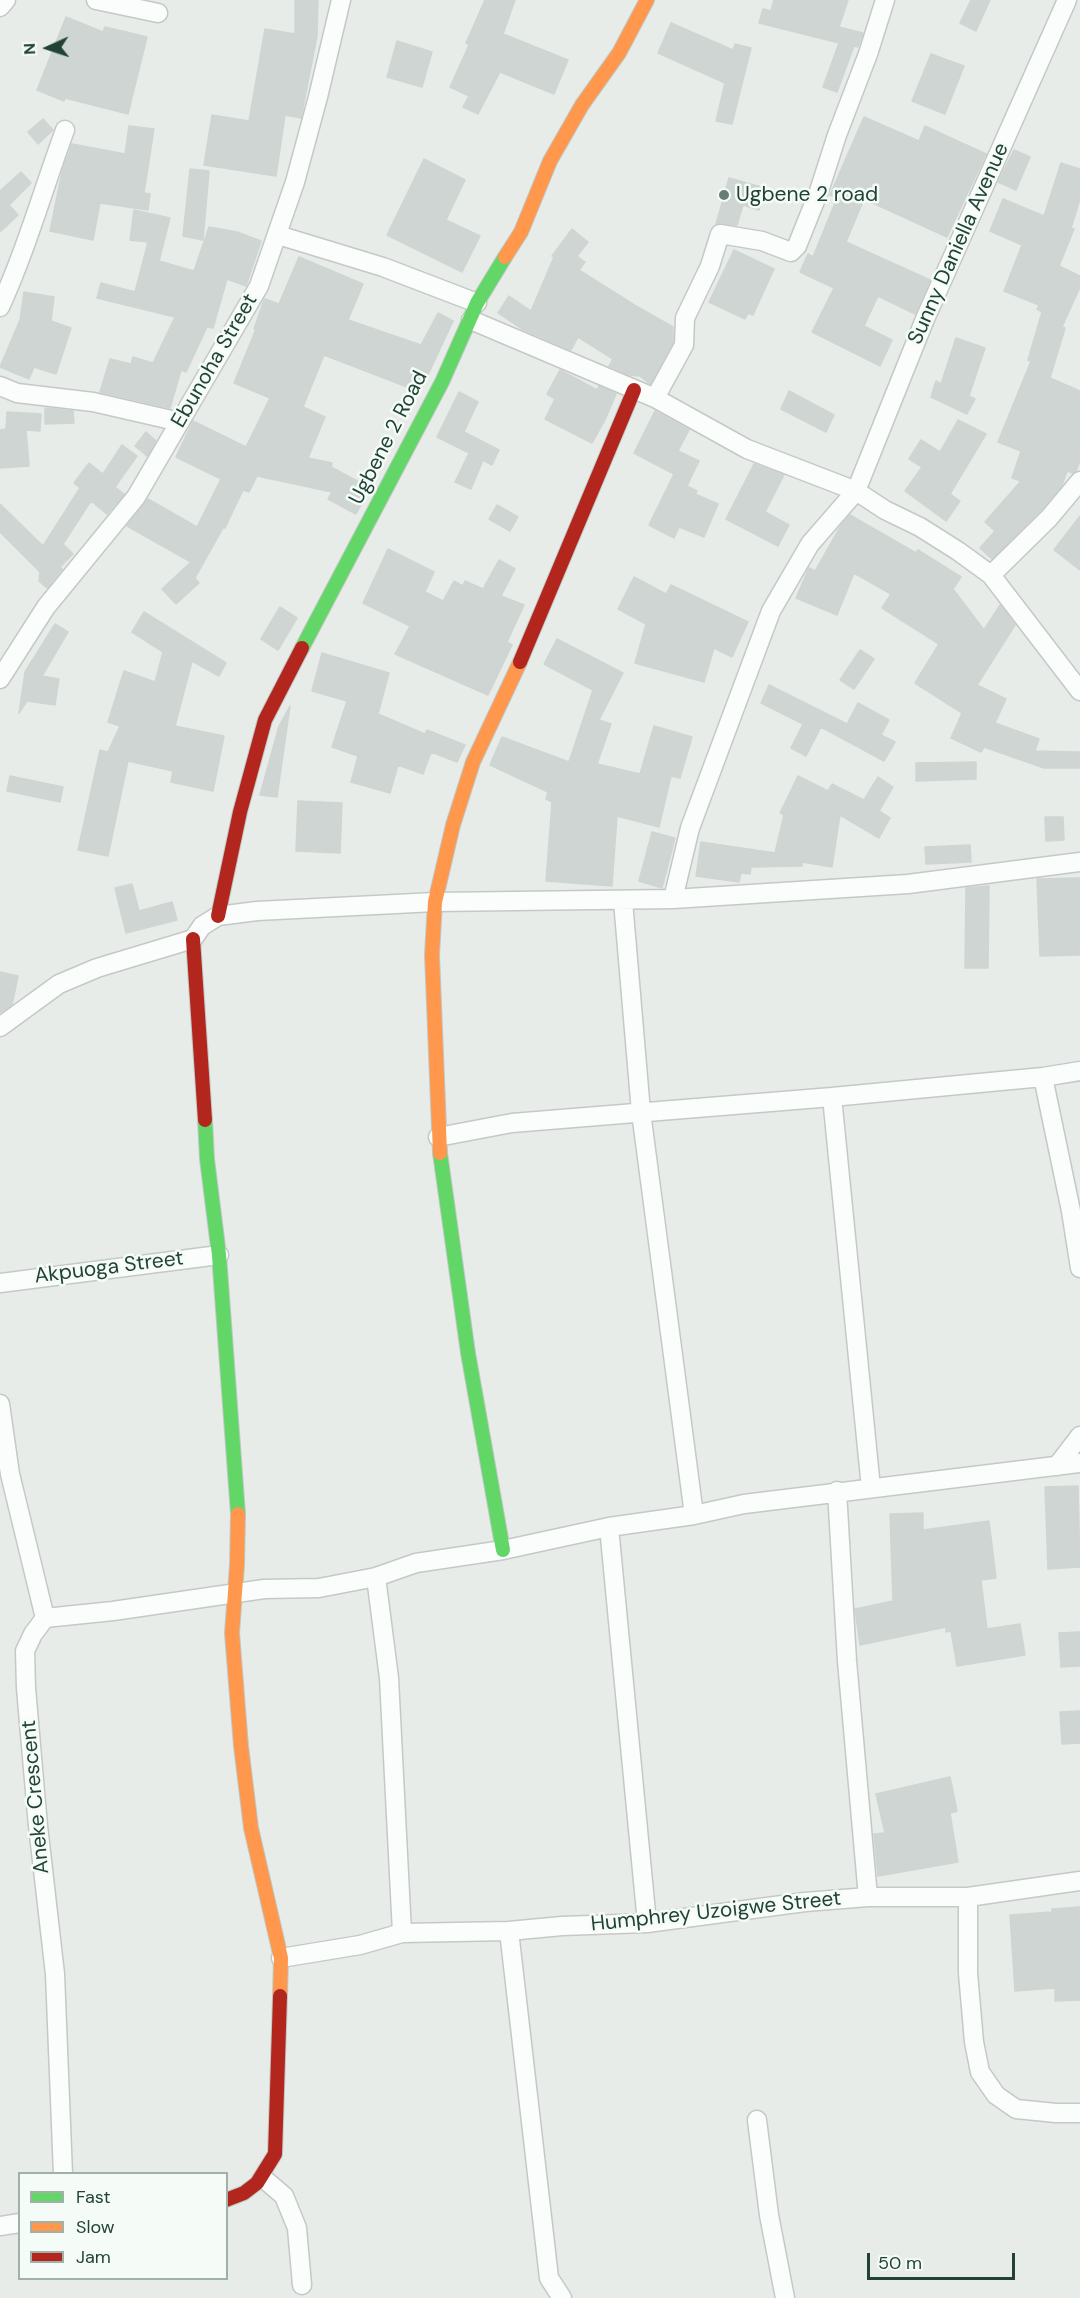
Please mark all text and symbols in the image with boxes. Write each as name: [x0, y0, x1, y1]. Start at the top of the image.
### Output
north arrow: [18, 18, 78, 78]
text: N: [19, 43, 40, 55]
street label: Sunny Daniella Avenue: [903, 139, 1015, 349]
place label: Ugbene 2 road: [736, 182, 878, 208]
marker: Ugbene 2 road: [717, 188, 731, 202]
street label: Ebunoha Street: [167, 290, 263, 432]
street label: Ugbene 2 Road: [344, 367, 434, 509]
street label: Akpuoga Street: [33, 1246, 185, 1290]
street label: Aneke Crescent: [17, 1719, 55, 1875]
street label: Humphrey Uzoigwe Street: [590, 1886, 842, 1938]
legend: [18, 2172, 228, 2280]
text: Fast: [76, 2185, 111, 2209]
text: Slow: [76, 2215, 115, 2239]
scale bar: [870, 2241, 1018, 2279]
text: Jam: [76, 2245, 111, 2269]
text: 50 m: [878, 2251, 922, 2275]

